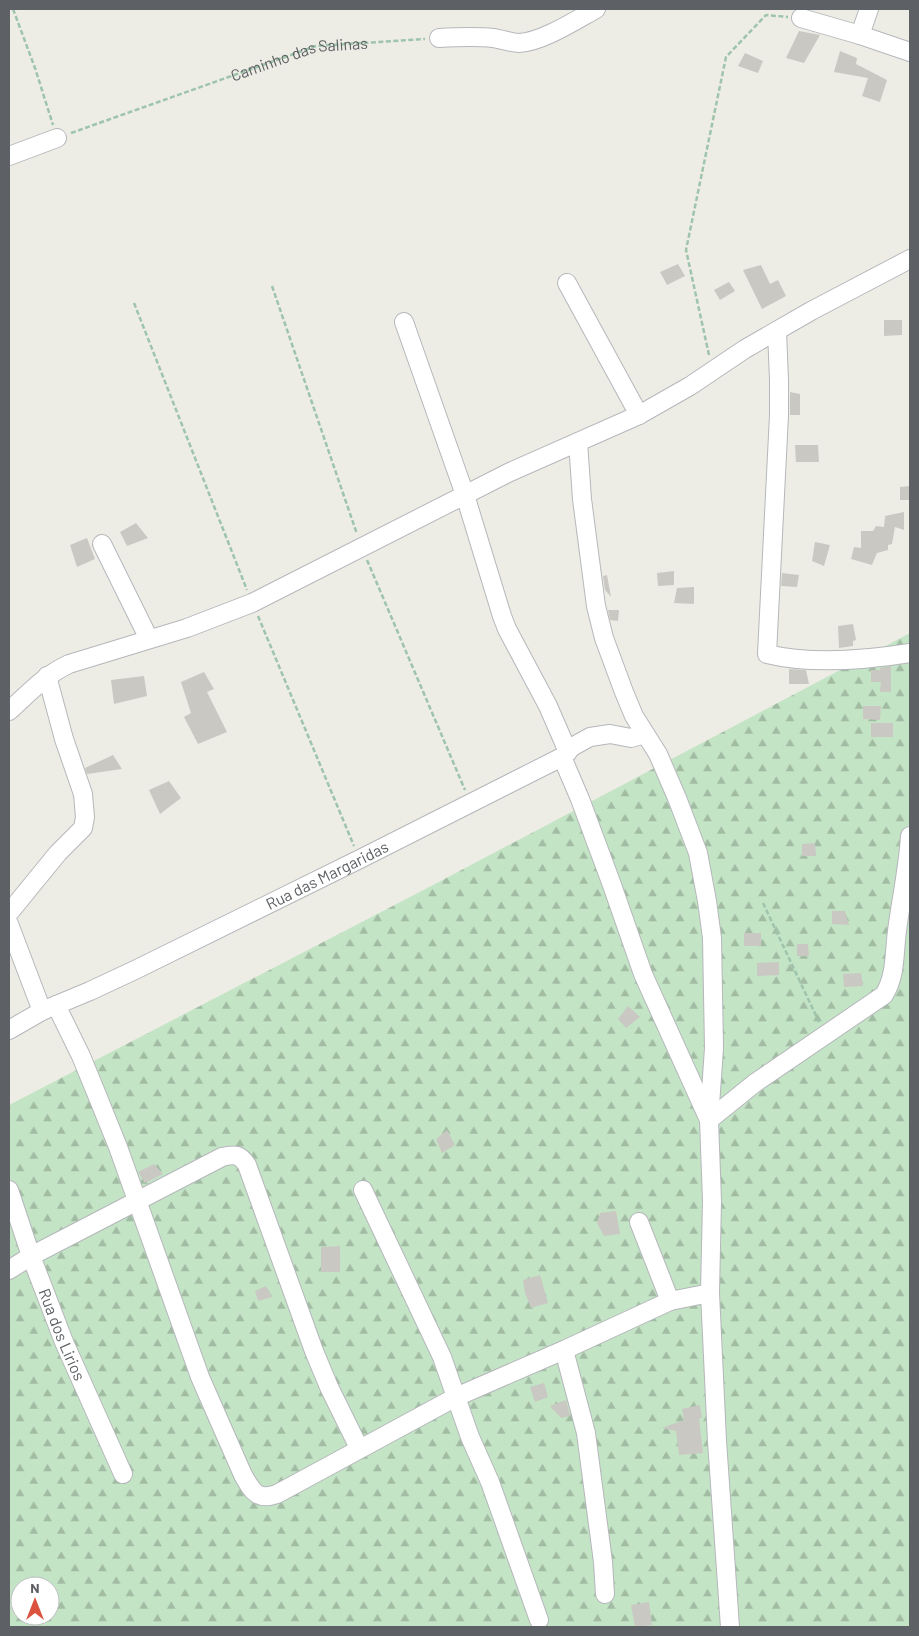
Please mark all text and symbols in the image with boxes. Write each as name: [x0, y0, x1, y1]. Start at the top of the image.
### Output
street label: Caminho das Salinas: [228, 33, 368, 85]
street label: Rua das Margaridas: [263, 836, 391, 913]
street label: Rua dos Lirios: [35, 1286, 90, 1383]
north arrow: [10, 1576, 60, 1626]
text: N: [30, 1579, 40, 1596]

